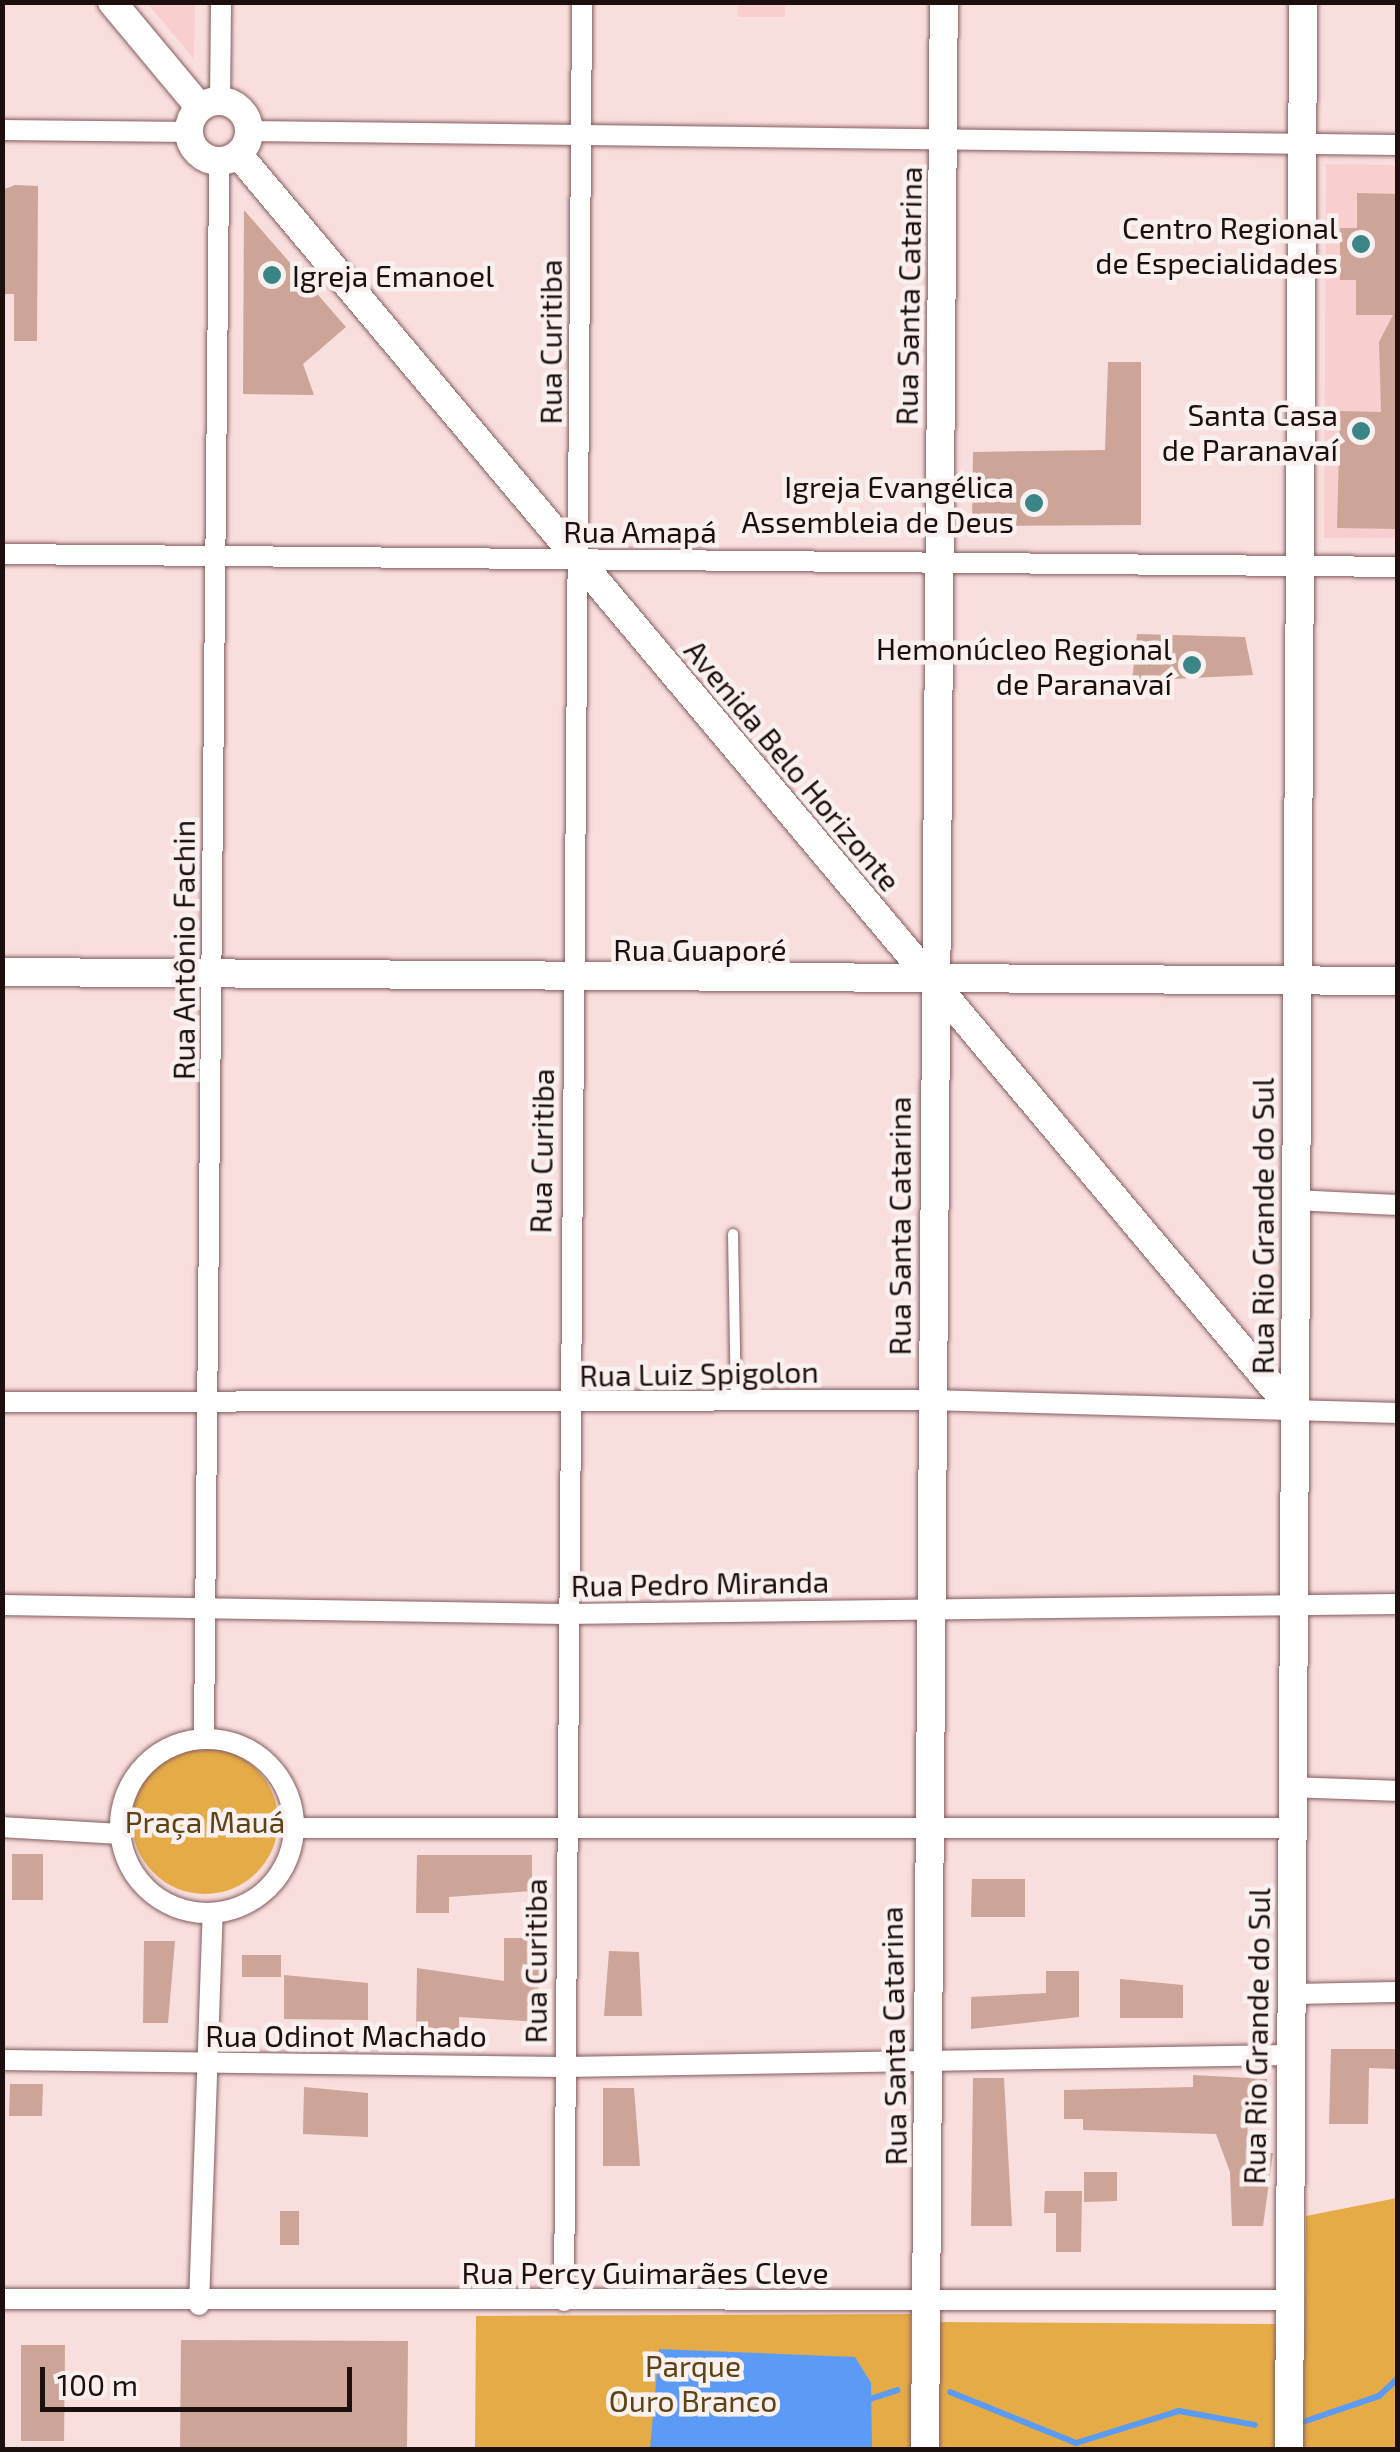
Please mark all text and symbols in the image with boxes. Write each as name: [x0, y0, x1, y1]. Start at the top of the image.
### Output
street label: Rua Santa Catarina: [888, 166, 928, 426]
place label: Centro Regional de Especialidades: [1095, 209, 1338, 280]
marker: Centro Regional de Especialidades: [1348, 231, 1374, 257]
place label: Igreja Emanoel: [292, 257, 494, 293]
street label: Rua Curitiba: [532, 260, 568, 424]
marker: Igreja Emanoel: [261, 264, 283, 286]
place label: Santa Casa de Paranavaí: [1162, 396, 1338, 466]
marker: Santa Casa de Paranavaí: [1348, 418, 1374, 444]
place label: Igreja Evangélica Assembleia de Deus: [741, 468, 1014, 538]
marker: Igreja Evangélica Assembleia de Deus: [1023, 492, 1045, 514]
street label: Rua Amapá: [563, 513, 717, 549]
place label: Hemonúcleo Regional de Paranavaí: [876, 630, 1172, 700]
street label: Avenida Belo Horizonte: [678, 632, 908, 898]
marker: Hemonúcleo Regional de Paranavaí: [1181, 654, 1203, 676]
street label: Rua Antônio Fachin: [165, 820, 201, 1080]
street label: Rua Guaporé: [613, 931, 787, 967]
street label: Rua Curitiba: [522, 1068, 560, 1234]
street label: Rua Rio Grande do Sul: [1244, 1077, 1280, 1375]
street label: Rua Santa Catarina: [881, 1097, 917, 1355]
street label: Rua Luiz Spigolon: [579, 1353, 819, 1393]
street label: Rua Pedro Miranda: [571, 1563, 829, 1603]
park label: Praça Mauá: [125, 1803, 285, 1839]
street label: Rua Curitiba: [517, 1879, 553, 2043]
street label: Rua Rio Grande do Sul: [1235, 1887, 1277, 2185]
street label: Rua Santa Catarina: [873, 1906, 913, 2166]
street label: Rua Odinot Machado: [205, 2017, 487, 2053]
street label: Rua Percy Guimarães Cleve: [461, 2254, 829, 2290]
scale bar: [45, 2347, 358, 2409]
park label: Parque Ouro Branco: [609, 2347, 777, 2418]
text: 100 m: [57, 2366, 138, 2402]

